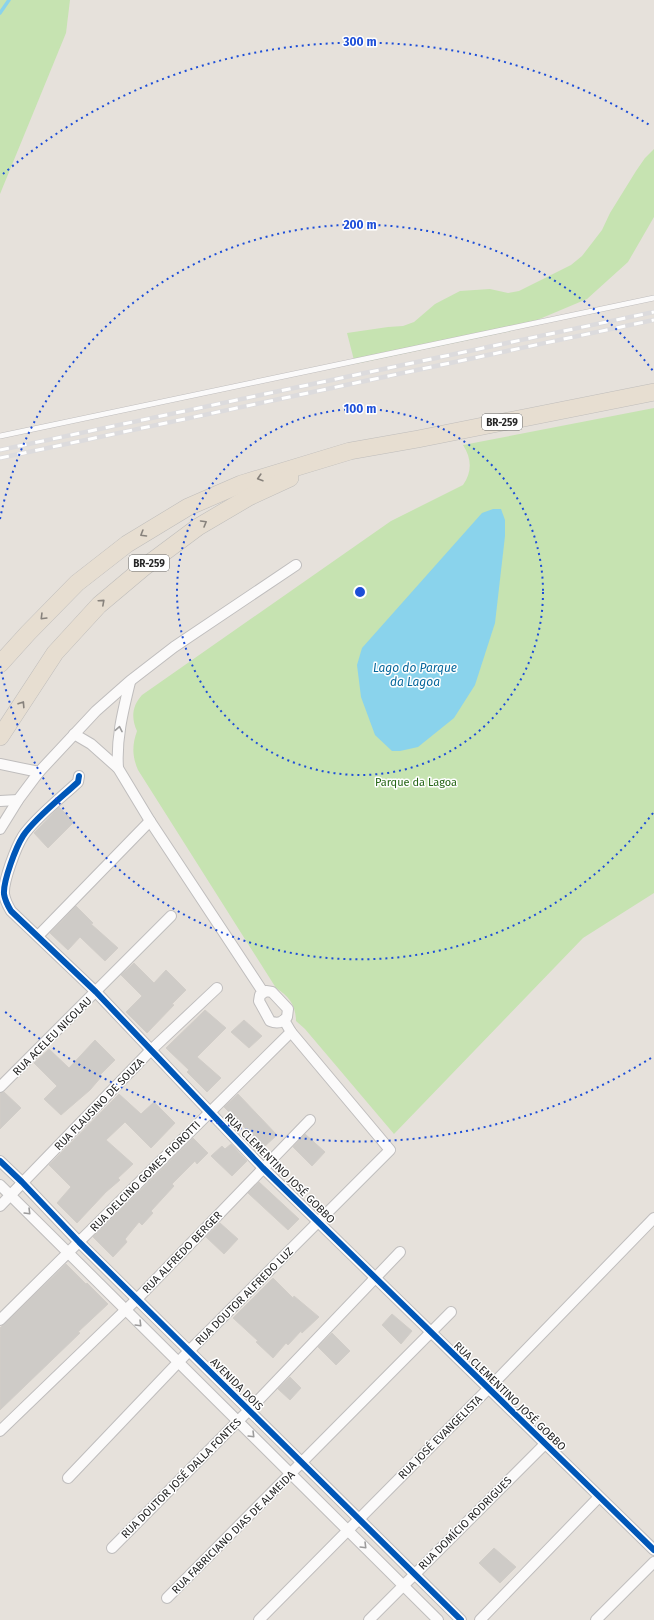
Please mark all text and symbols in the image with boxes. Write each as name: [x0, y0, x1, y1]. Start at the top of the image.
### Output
text: 300 m: [342, 35, 377, 49]
text: 200 m: [343, 218, 377, 232]
text: 100 m: [344, 402, 376, 416]
road number: BR-259: [482, 414, 522, 430]
one-way arrow: [256, 473, 263, 482]
one-way arrow: [200, 520, 208, 527]
one-way arrow: [140, 529, 147, 537]
road number: BR-259: [129, 555, 169, 571]
centre of rings: [353, 585, 367, 599]
one-way arrow: [97, 600, 105, 607]
one-way arrow: [41, 612, 48, 620]
water label: Lago do Parque da Lagoa: [373, 661, 457, 689]
one-way arrow: [17, 701, 24, 708]
one-way arrow: [114, 726, 123, 732]
park label: Parque da Lagoa: [375, 776, 457, 789]
street label: RUA ACELEU NICOLAU: [10, 994, 94, 1078]
street label: RUA FLAUSINO DE SOUZA: [52, 1055, 147, 1153]
street label: RUA CLEMENTINO JOSÉ GOBBO: [222, 1110, 338, 1226]
street label: RUA DELCINO GOMES FIOROTTI: [87, 1118, 203, 1234]
one-way arrow: [23, 1207, 31, 1215]
street label: RUA ALFREDO BERGER: [140, 1208, 225, 1296]
street label: RUA DOUTOR ALFREDO LUZ: [193, 1245, 296, 1348]
one-way arrow: [134, 1319, 142, 1327]
street label: RUA CLEMENTINO JOSÉ GOBBO: [451, 1339, 569, 1453]
street label: AVENIDA DOIS: [208, 1355, 266, 1413]
street label: RUA JOSÉ EVANGELISTA: [395, 1392, 485, 1482]
street label: RUA DOUTOR JOSÉ DALLA FONTES: [118, 1415, 244, 1541]
one-way arrow: [247, 1430, 255, 1438]
street label: RUA FABRICIANO DIAS DE ALMEIDA: [169, 1468, 298, 1597]
street label: RUA DOMÍCIO RODRIGUES: [415, 1473, 515, 1573]
one-way arrow: [359, 1541, 367, 1549]

